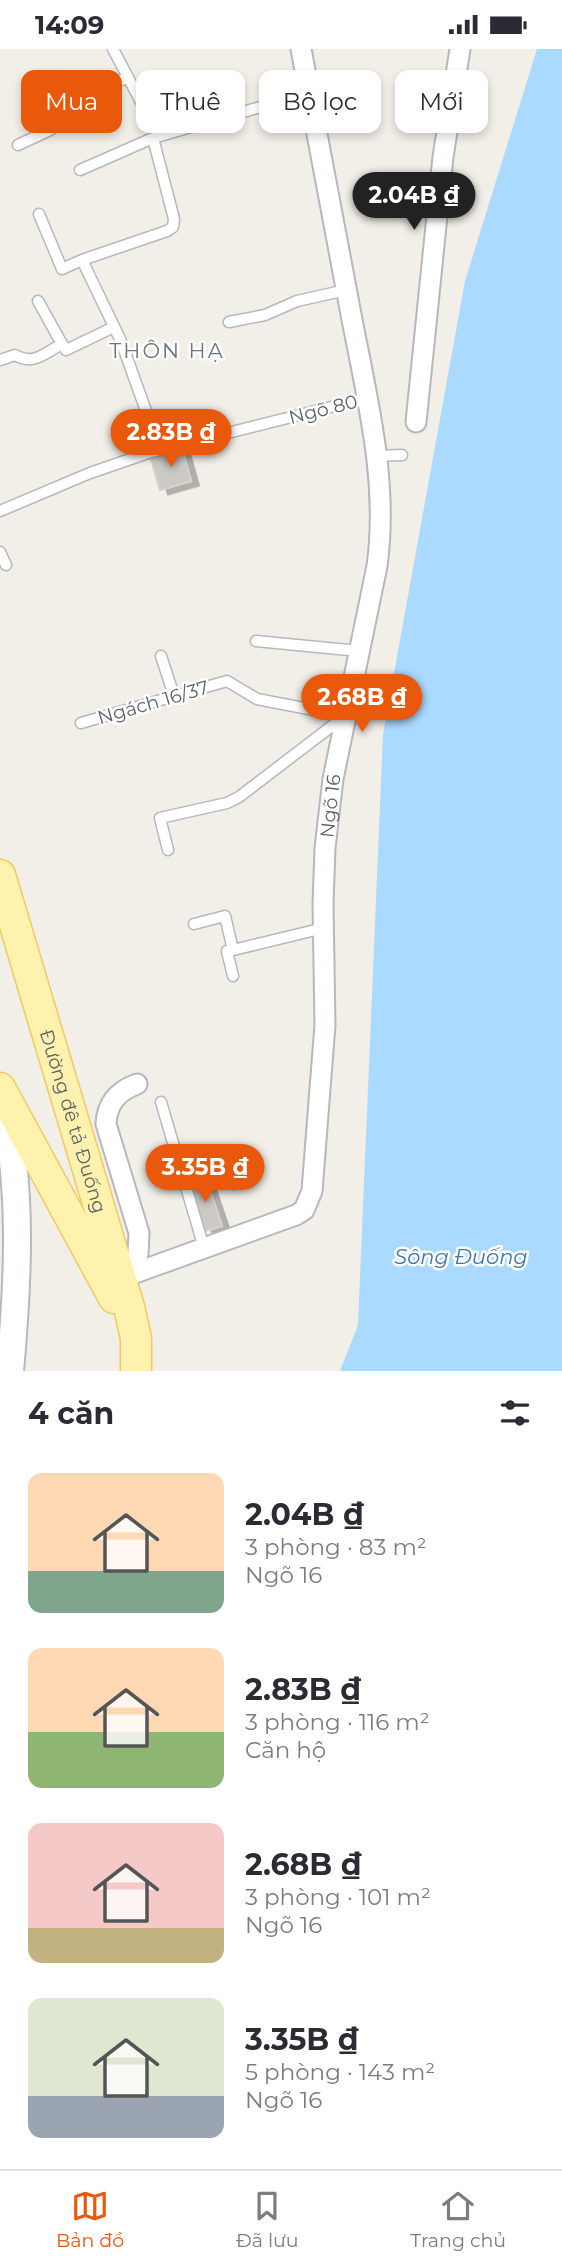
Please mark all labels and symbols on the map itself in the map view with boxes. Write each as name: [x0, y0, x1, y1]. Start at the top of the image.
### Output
pin: 2.04B ₫: [349, 173, 479, 232]
district label: THÔN HẠ: [109, 338, 225, 363]
street label: Ngõ 80: [286, 390, 360, 429]
pin: 2.83B ₫: [106, 409, 236, 469]
pin: 2.68B ₫: [297, 675, 427, 734]
street label: Ngách 16/37: [95, 676, 211, 729]
street label: Ngõ 16: [315, 773, 345, 839]
street label: Đường đê tả Đuống: [35, 1027, 111, 1216]
pin: 3.35B ₫: [140, 1145, 270, 1204]
water label: Sông Đuống: [394, 1244, 528, 1269]

